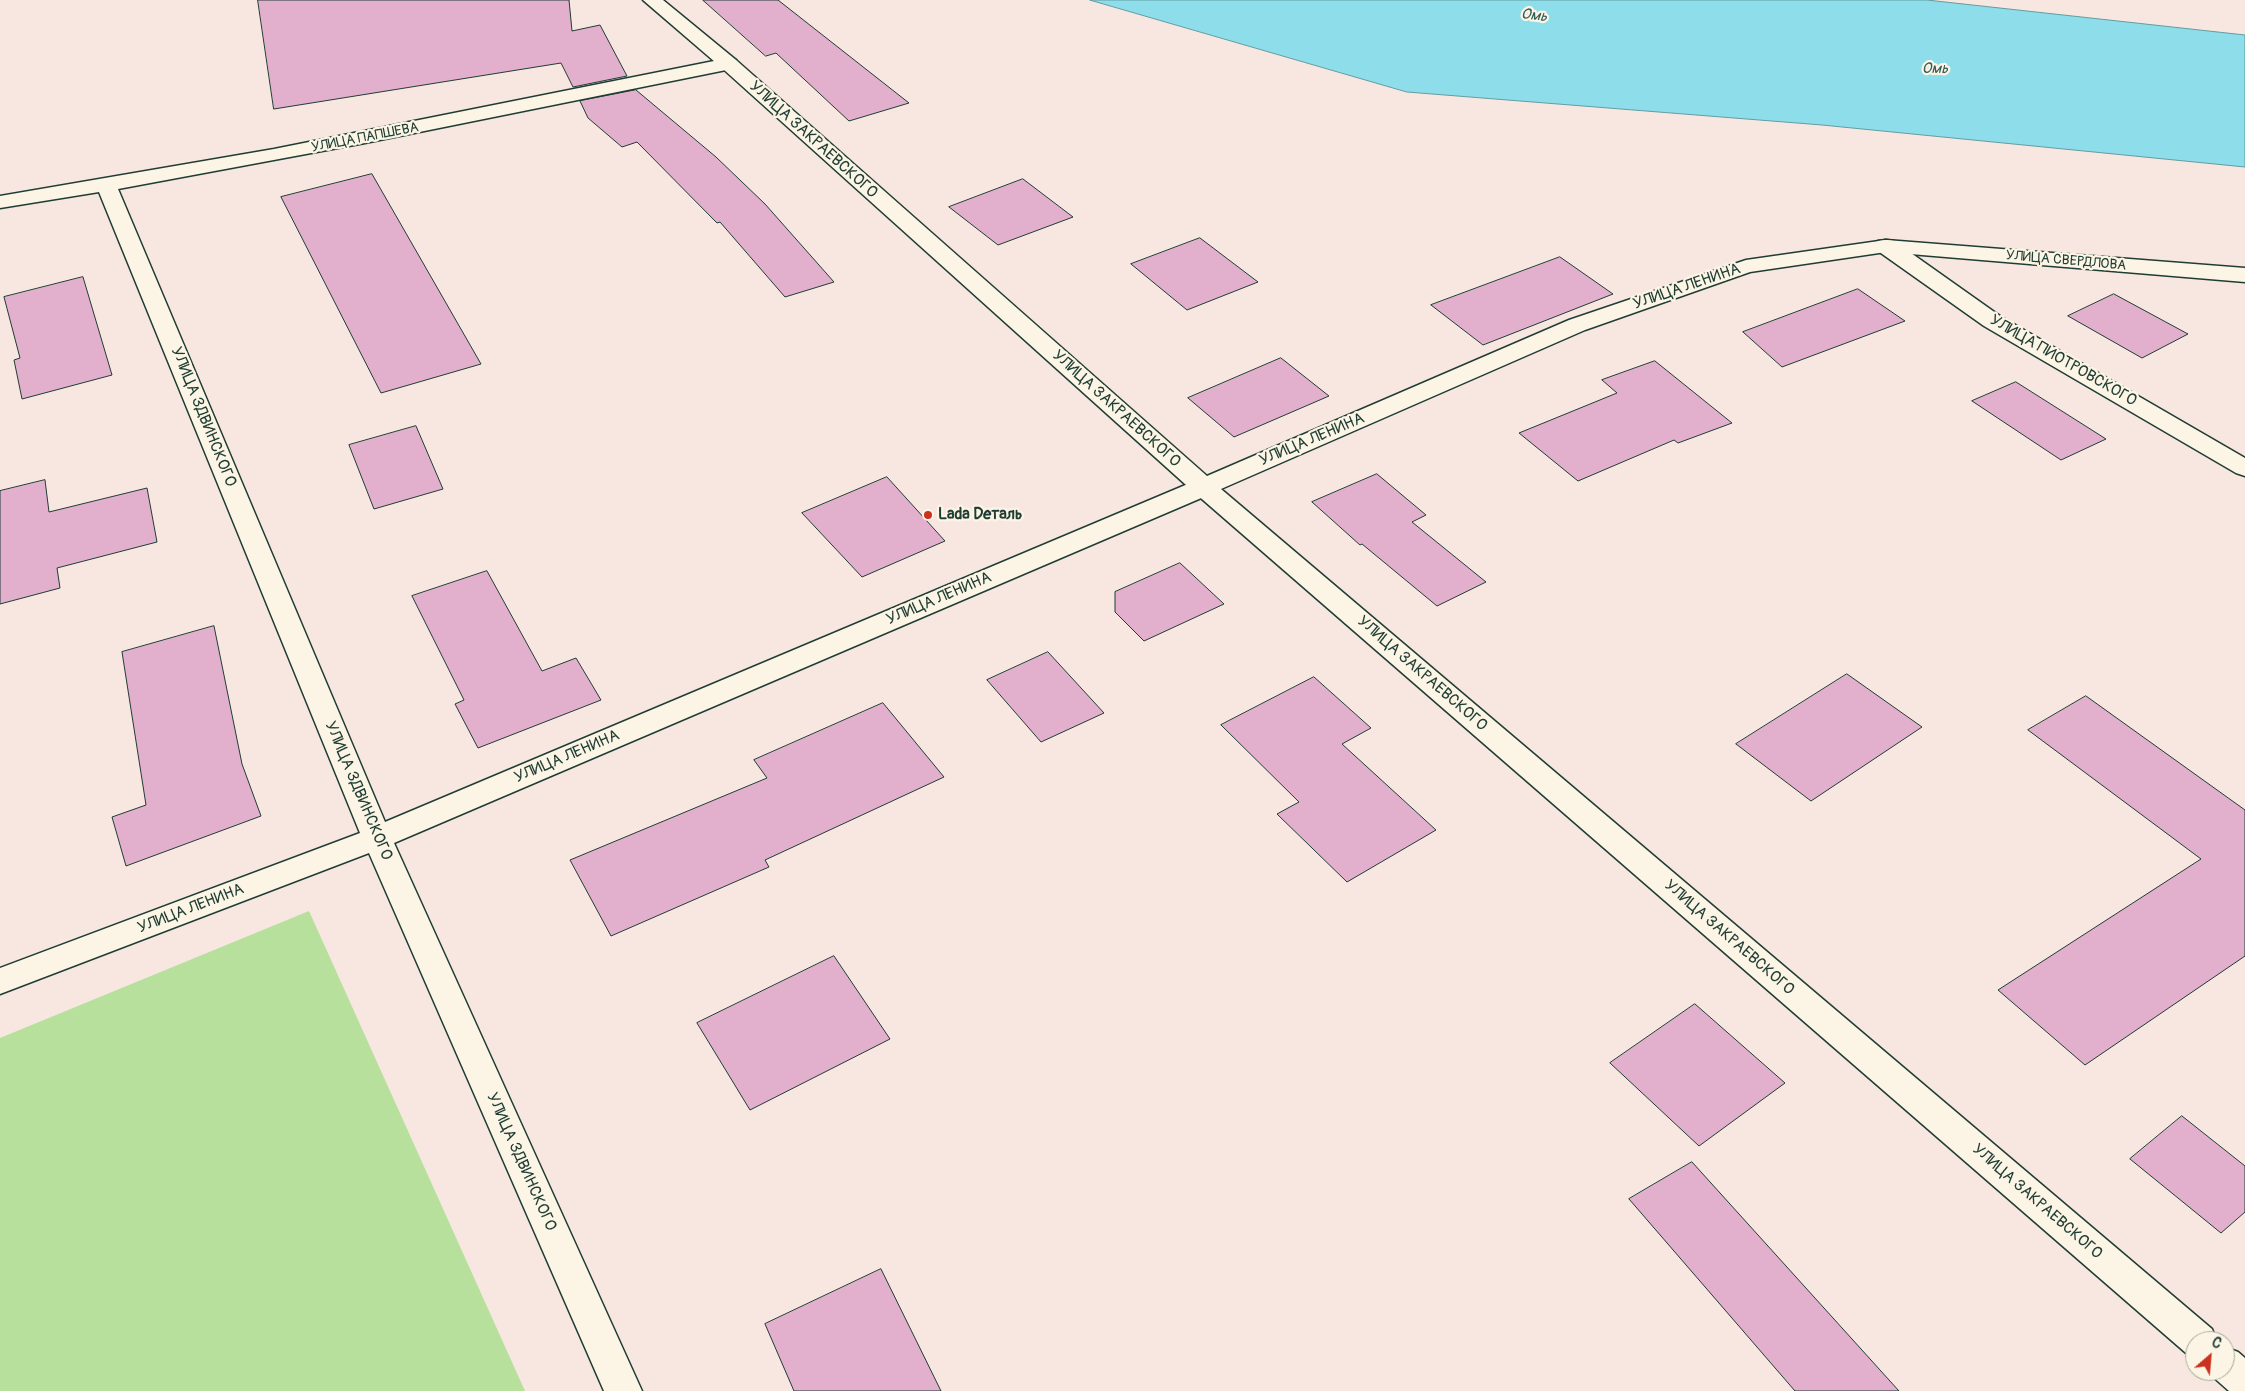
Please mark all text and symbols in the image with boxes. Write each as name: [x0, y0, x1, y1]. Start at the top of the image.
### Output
water label: Омь: [1520, 6, 1548, 26]
water label: Омь: [1922, 60, 1948, 78]
street label: УЛИЦА ЗАКРАЕВСКОГО: [745, 77, 881, 203]
street label: УЛИЦА ПАПШЕВА: [310, 119, 420, 157]
street label: УЛИЦА СВЕРДЛОВА: [2005, 247, 2127, 275]
street label: УЛИЦА ЛЕНИНА: [1631, 260, 1743, 314]
street label: УЛИЦА ПИОТРОВСКОГО: [1986, 311, 2140, 411]
street label: УЛИЦА ЗДВИНСКОГО: [166, 344, 240, 490]
street label: УЛИЦА ЗАКРАЕВСКОГО: [1048, 346, 1184, 472]
street label: УЛИЦА ЛЕНИНА: [1257, 409, 1367, 471]
place label: Lada Dеталь: [938, 505, 1022, 525]
marker: Lada Dеталь: [922, 509, 934, 521]
street label: УЛИЦА ЛЕНИНА: [884, 568, 994, 630]
street label: УЛИЦА ЗАКРАЕВСКОГО: [1353, 612, 1491, 736]
street label: УЛИЦА ЗДВИНСКОГО: [320, 719, 396, 863]
street label: УЛИЦА ЛЕНИНА: [512, 726, 622, 788]
street label: УЛИЦА ЗАКРАЕВСКОГО: [1660, 876, 1798, 1000]
street label: УЛИЦА ЛЕНИНА: [135, 880, 247, 938]
street label: УЛИЦА ЗДВИНСКОГО: [482, 1090, 560, 1234]
street label: УЛИЦА ЗАКРАЕВСКОГО: [1968, 1140, 2106, 1264]
north arrow: [2185, 1331, 2235, 1381]
text: С: [2209, 1334, 2224, 1353]

